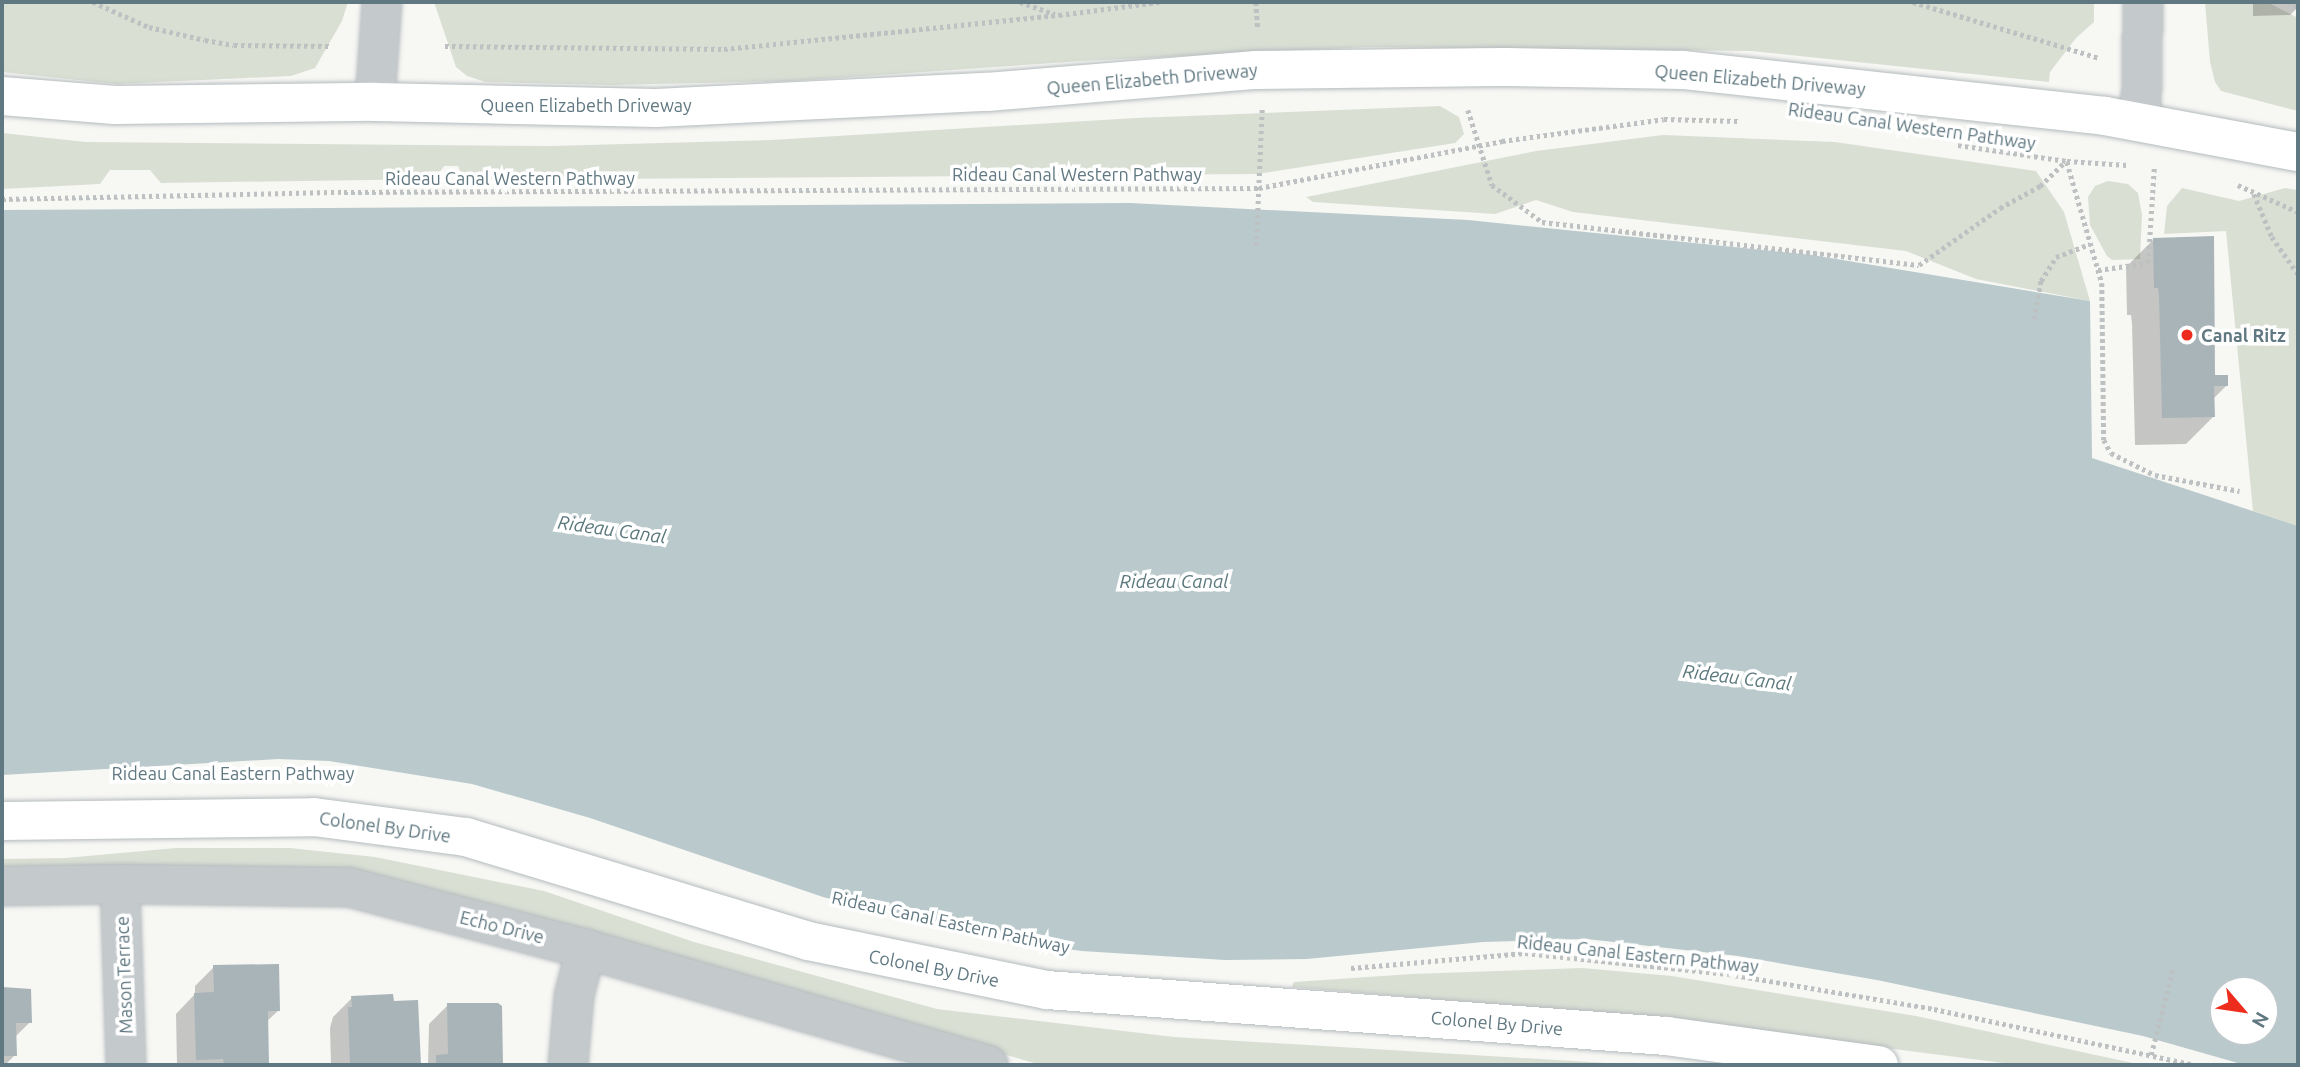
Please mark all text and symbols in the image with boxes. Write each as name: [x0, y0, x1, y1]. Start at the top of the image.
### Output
street label: Queen Elizabeth Driveway: [1046, 59, 1258, 99]
street label: Queen Elizabeth Driveway: [1654, 60, 1866, 100]
street label: Queen Elizabeth Driveway: [480, 94, 692, 116]
street label: Rideau Canal Western Pathway: [1787, 98, 2037, 154]
street label: Rideau Canal Western Pathway: [952, 163, 1202, 185]
street label: Rideau Canal Western Pathway: [385, 167, 635, 189]
place label: Canal Ritz: [2201, 324, 2286, 346]
marker: Canal Ritz: [2179, 327, 2195, 343]
water label: Rideau Canal: [556, 511, 668, 549]
water label: Rideau Canal: [1119, 571, 1229, 593]
water label: Rideau Canal: [1681, 660, 1793, 696]
street label: Rideau Canal Eastern Pathway: [112, 762, 354, 784]
street label: Colonel By Drive: [318, 807, 452, 847]
street label: Rideau Canal Eastern Pathway: [830, 886, 1072, 958]
street label: Echo Drive: [458, 906, 546, 948]
street label: Mason Terrace: [111, 916, 137, 1034]
street label: Rideau Canal Eastern Pathway: [1516, 931, 1760, 977]
street label: Colonel By Drive: [867, 945, 1001, 991]
north arrow: [2209, 976, 2279, 1046]
street label: Colonel By Drive: [1430, 1006, 1564, 1040]
text: N: [2248, 1009, 2274, 1032]

